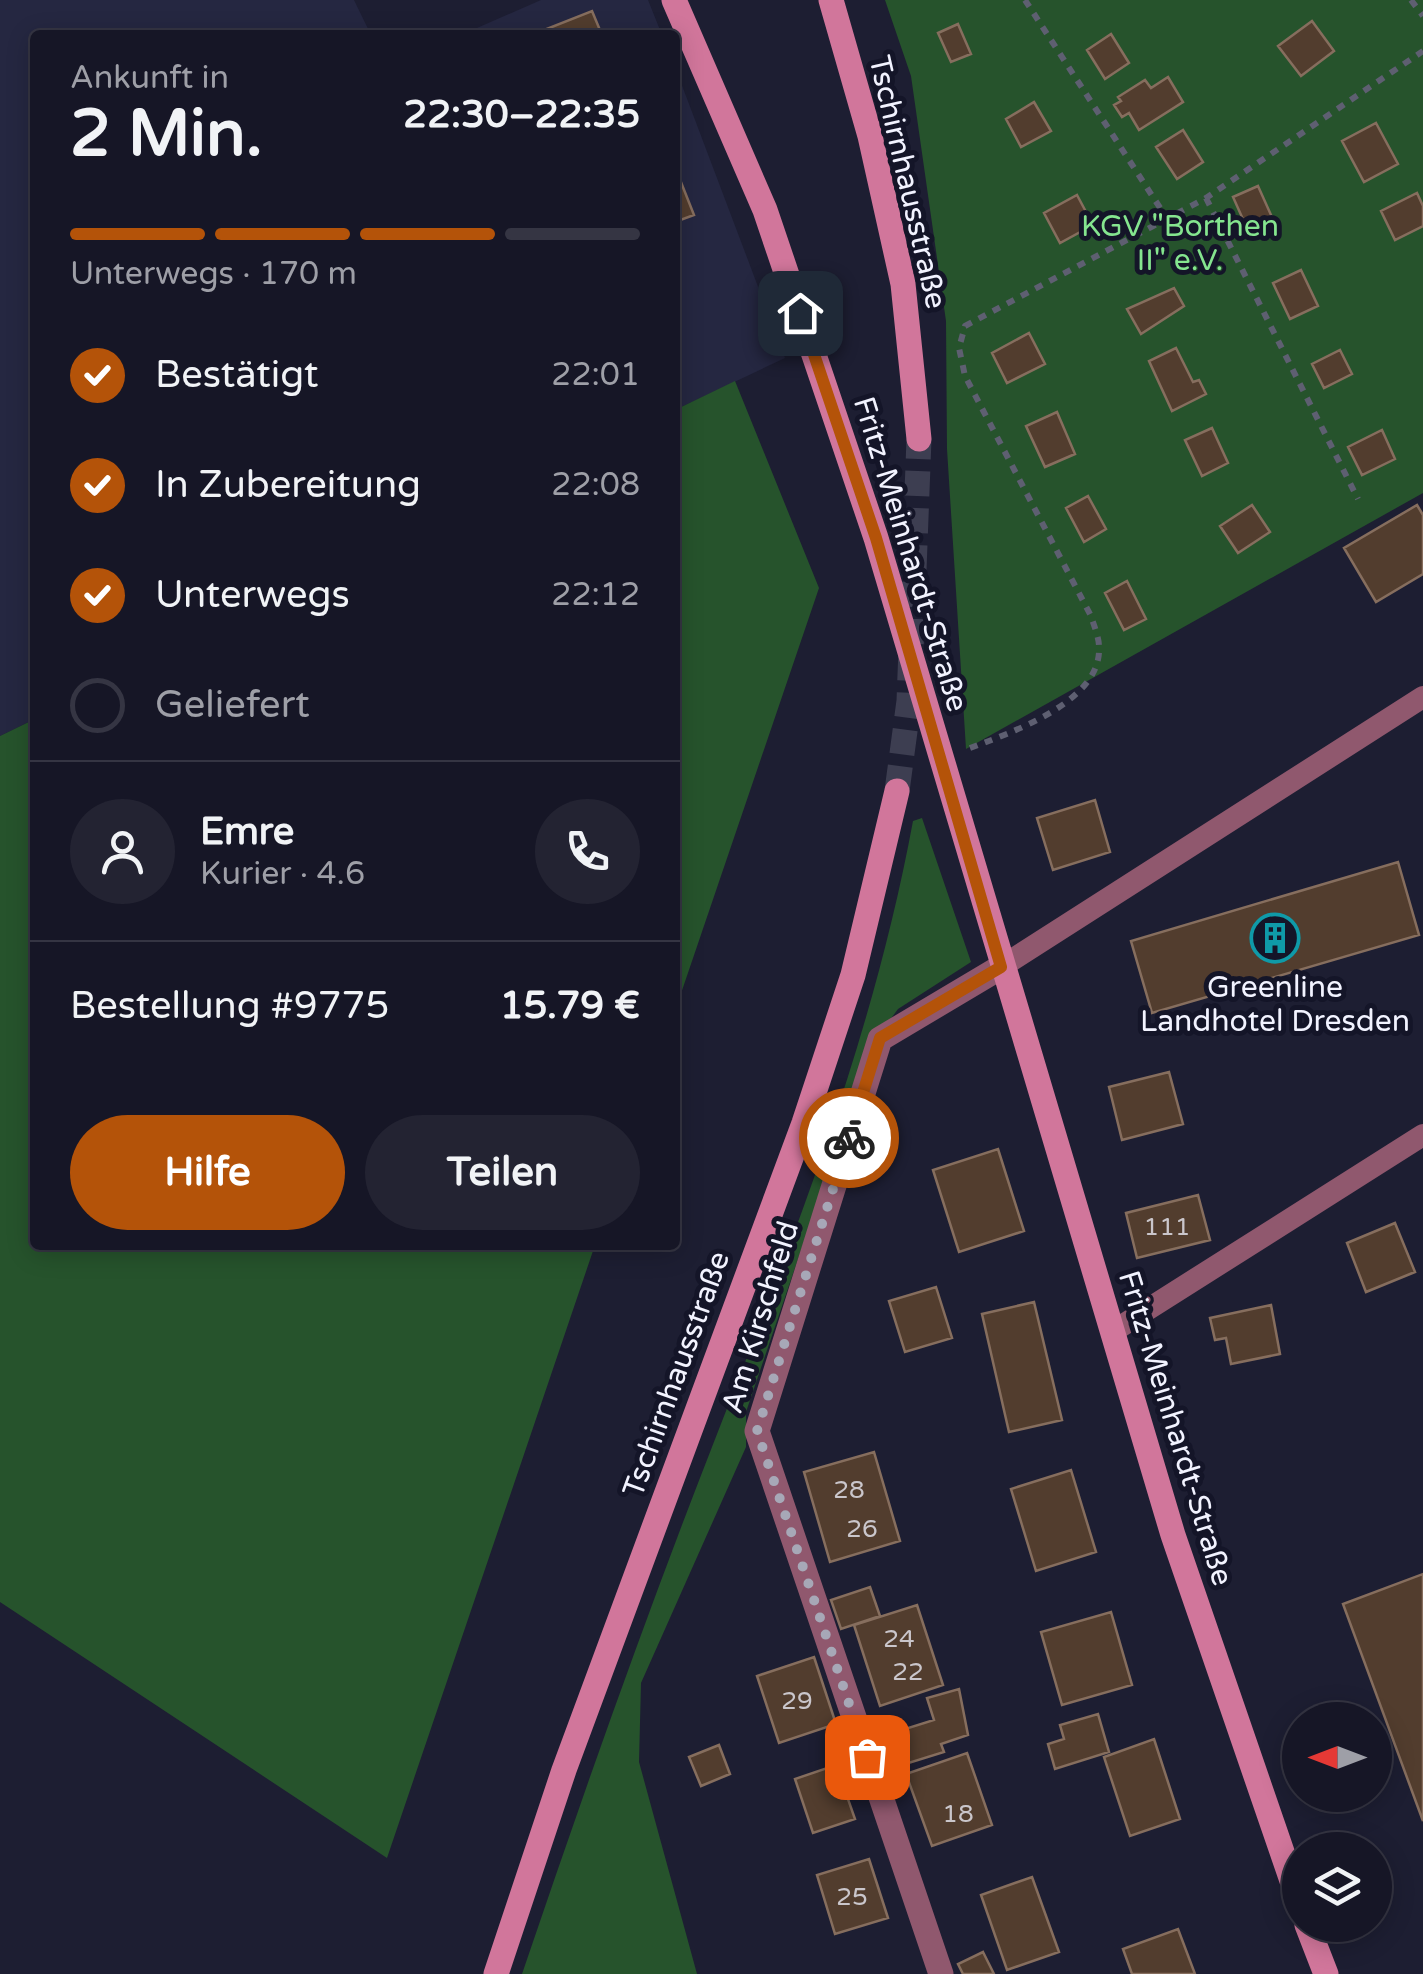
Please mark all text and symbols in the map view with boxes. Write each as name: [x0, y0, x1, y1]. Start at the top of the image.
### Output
street label: Tschirnhausstraße: [860, 52, 955, 312]
text: Ankunft in: [70, 59, 229, 97]
text: 22:30–22:35: [403, 92, 640, 138]
text: 2 Min.: [70, 95, 263, 174]
park label: KGV "Borthen II" e.V.: [1081, 208, 1279, 279]
text: Unterwegs · 170 m: [70, 255, 357, 293]
pin: [758, 271, 843, 356]
icon: home: [773, 286, 828, 341]
icon: check: [70, 348, 125, 403]
text: Bestätigt: [155, 352, 319, 398]
text: 22:01: [551, 356, 640, 394]
street label: Fritz-Meinhardt-Straße: [845, 392, 976, 716]
icon: check: [70, 458, 125, 513]
text: In Zubereitung: [155, 462, 421, 508]
text: 22:08: [551, 466, 640, 504]
icon: check: [70, 568, 125, 623]
text: Unterwegs: [155, 572, 350, 618]
text: 22:12: [551, 576, 640, 614]
text: Geliefert: [155, 682, 310, 728]
button: person: [70, 799, 175, 904]
button: phone: [535, 799, 640, 904]
text: Emre: [200, 809, 294, 855]
text: Kurier · 4.6: [200, 855, 365, 893]
building icon: Greenline Landhotel Dresden: [1249, 912, 1301, 964]
place label: Greenline Landhotel Dresden: [1140, 969, 1410, 1040]
text: Bestellung #9775: [70, 983, 389, 1029]
text: 15.79 €: [500, 983, 640, 1029]
courier: [799, 1088, 899, 1188]
icon: bike: [822, 1111, 877, 1166]
button: Hilfe: [70, 1115, 345, 1230]
button: Teilen: [365, 1115, 640, 1230]
house number: 111: [1143, 1212, 1191, 1242]
street label: Am Kirschfeld: [714, 1217, 807, 1418]
street label: Tschirnhausstraße: [615, 1246, 738, 1502]
street label: Fritz-Meinhardt-Straße: [1110, 1266, 1241, 1590]
house number: 28: [833, 1475, 865, 1505]
house number: 26: [846, 1514, 878, 1544]
house number: 24: [883, 1624, 915, 1654]
house number: 22: [892, 1657, 924, 1687]
house number: 29: [781, 1686, 813, 1716]
north arrow: [1282, 1702, 1392, 1812]
map controls: [1282, 1702, 1392, 1942]
pin: [825, 1715, 910, 1800]
icon: bag: [840, 1730, 895, 1785]
house number: 18: [942, 1799, 974, 1829]
button: layers: [1282, 1832, 1392, 1942]
house number: 25: [836, 1882, 868, 1912]

